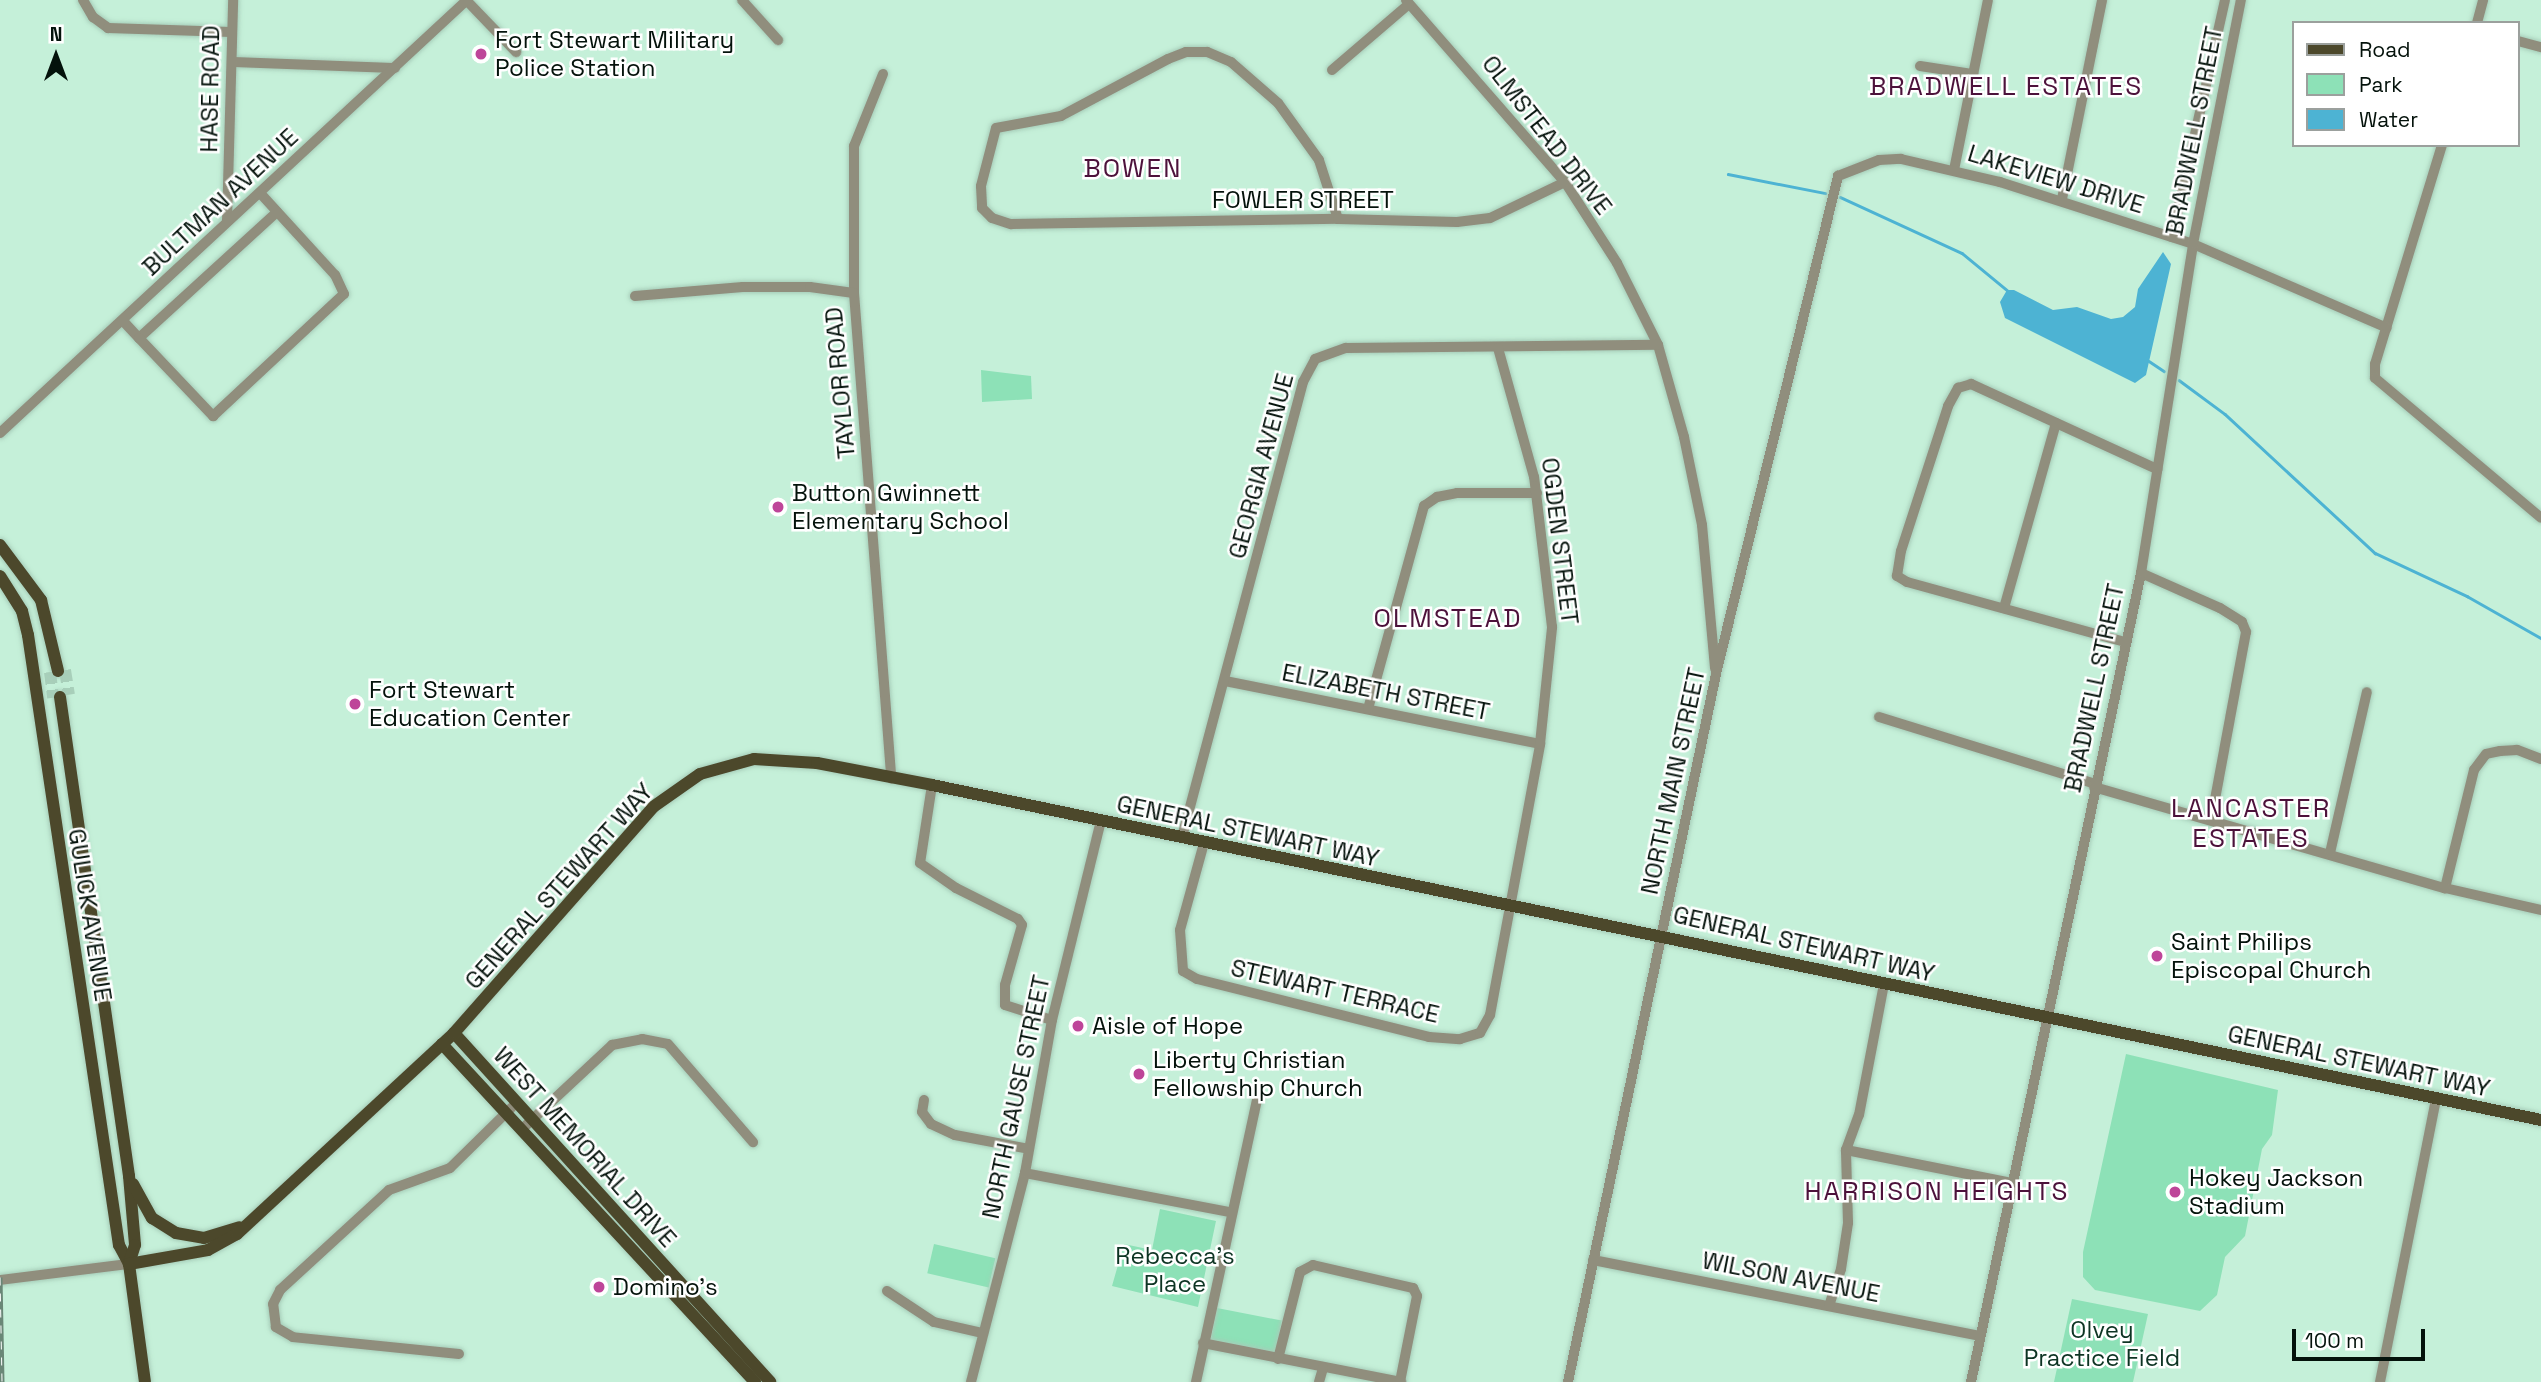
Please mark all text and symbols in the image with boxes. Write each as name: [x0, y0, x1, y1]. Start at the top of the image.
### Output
north arrow: [21, 21, 91, 91]
legend: [2292, 21, 2520, 147]
text: N: [50, 22, 62, 47]
street label: BRADWELL STREET: [2160, 24, 2228, 238]
street label: HASE ROAD: [194, 25, 226, 153]
place label: Fort Stewart Military Police Station: [495, 26, 734, 82]
text: Road: [2359, 36, 2411, 63]
marker: Fort Stewart Military Police Station: [473, 46, 489, 62]
street label: OLMSTEAD DRIVE: [1476, 50, 1618, 220]
district label: BRADWELL ESTATES: [1871, 71, 2141, 103]
text: Park: [2359, 71, 2403, 98]
text: Water: [2359, 106, 2418, 133]
street label: BULTMAN AVENUE: [136, 122, 304, 282]
street label: LAKEVIEW DRIVE: [1964, 138, 2148, 220]
district label: BOWEN: [1084, 153, 1182, 185]
street label: FOWLER STREET: [1212, 186, 1394, 214]
street label: TAYLOR ROAD: [819, 306, 861, 460]
street label: GEORGIA AVENUE: [1222, 370, 1300, 562]
street label: OGDEN STREET: [1535, 456, 1585, 626]
place label: Button Gwinnett Elementary School: [792, 479, 1009, 535]
marker: Button Gwinnett Elementary School: [770, 499, 786, 515]
street label: BRADWELL STREET: [2058, 581, 2130, 795]
district label: OLMSTEAD: [1375, 603, 1521, 635]
street label: ELIZABETH STREET: [1280, 658, 1492, 726]
street label: NORTH MAIN STREET: [1635, 665, 1711, 897]
place label: Fort Stewart Education Center: [369, 676, 571, 732]
marker: Fort Stewart Education Center: [347, 696, 363, 712]
street label: GENERAL STEWART WAY: [458, 776, 660, 996]
street label: GENERAL STEWART WAY: [1113, 789, 1383, 873]
district label: LANCASTER ESTATES: [2172, 793, 2330, 854]
street label: GULICK AVENUE: [62, 826, 118, 1004]
street label: GENERAL STEWART WAY: [1670, 900, 1938, 988]
place label: Saint Philips Episcopal Church: [2171, 928, 2371, 984]
marker: Saint Philips Episcopal Church: [2149, 948, 2165, 964]
street label: STEWART TERRACE: [1227, 953, 1443, 1029]
street label: NORTH GAUSE STREET: [976, 973, 1056, 1221]
place label: Aisle of Hope: [1092, 1012, 1243, 1040]
marker: Aisle of Hope: [1070, 1018, 1086, 1034]
street label: GENERAL STEWART WAY: [2224, 1019, 2494, 1103]
street label: WEST MEMORIAL DRIVE: [487, 1041, 683, 1253]
place label: Liberty Christian Fellowship Church: [1153, 1046, 1363, 1102]
marker: Liberty Christian Fellowship Church: [1131, 1066, 1147, 1082]
place label: Hokey Jackson Stadium: [2189, 1164, 2363, 1220]
district label: HARRISON HEIGHTS: [1807, 1176, 2067, 1208]
marker: Hokey Jackson Stadium: [2167, 1184, 2183, 1200]
park label: Rebecca's Place: [1115, 1242, 1235, 1298]
street label: WILSON AVENUE: [1700, 1246, 1882, 1308]
place label: Domino's: [613, 1273, 718, 1301]
marker: Domino's: [591, 1279, 607, 1295]
park label: Olvey Practice Field: [2024, 1316, 2180, 1372]
scale bar: [2296, 1316, 2429, 1360]
text: 100 m: [2305, 1327, 2364, 1354]

